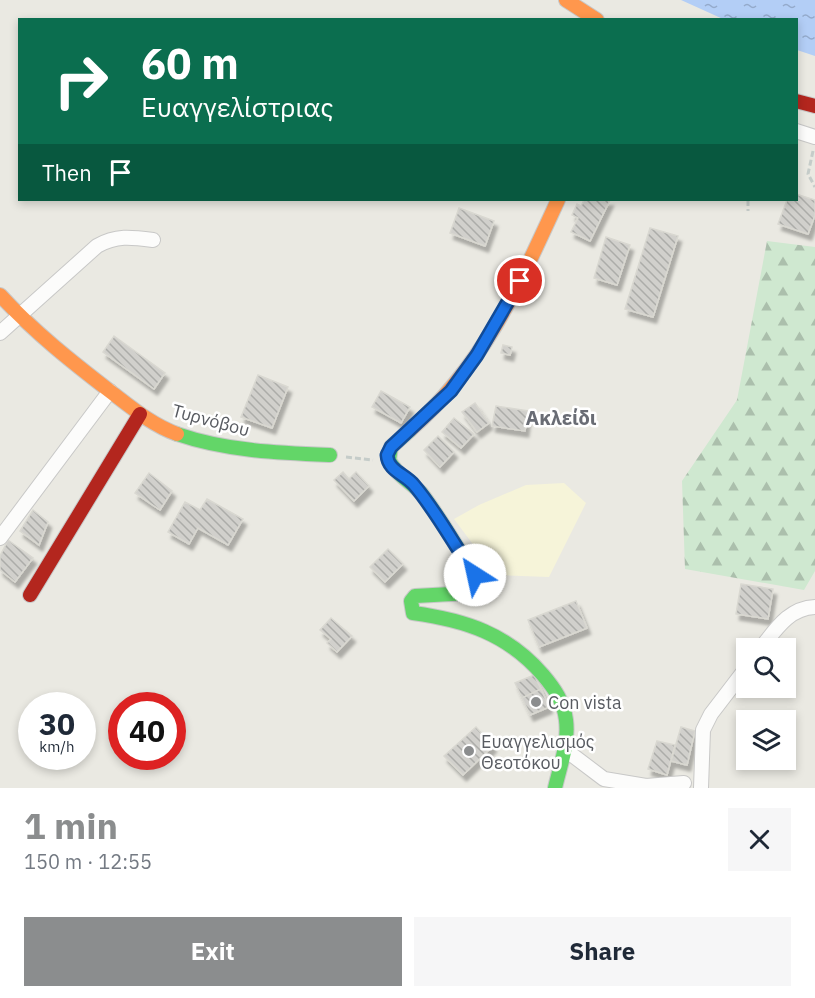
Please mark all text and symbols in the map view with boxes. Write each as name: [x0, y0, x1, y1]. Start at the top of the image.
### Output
text: 60 m: [141, 36, 239, 91]
icon: right: [42, 42, 120, 120]
text: Ευαγγελίστριας: [141, 89, 333, 124]
icon: arrive: [104, 156, 137, 189]
text: Then: [42, 158, 92, 187]
pin: [494, 255, 545, 306]
icon: arrive: [503, 264, 536, 297]
street label: Τυρνόβου: [170, 399, 252, 441]
district label: Ακλείδι: [526, 404, 597, 431]
position arrow: [443, 543, 507, 607]
map controls: [736, 638, 796, 770]
button: search: [736, 638, 796, 698]
place label: Con vista: [548, 691, 622, 714]
speed limit sign: 40: [108, 692, 186, 770]
marker: Con vista: [529, 695, 543, 709]
text: 30: [39, 704, 75, 743]
button: layers: [736, 710, 796, 770]
place label: Ευαγγελισμός Θεοτόκου: [481, 730, 595, 774]
text: km/h: [39, 737, 75, 756]
marker: Ευαγγελισμός Θεοτόκου: [462, 744, 476, 758]
text: 1 min: [24, 802, 118, 849]
button: close: [728, 808, 791, 871]
text: 150 m · 12:55: [24, 848, 152, 875]
button: Exit: [24, 917, 402, 986]
button: Share: [414, 917, 791, 986]

